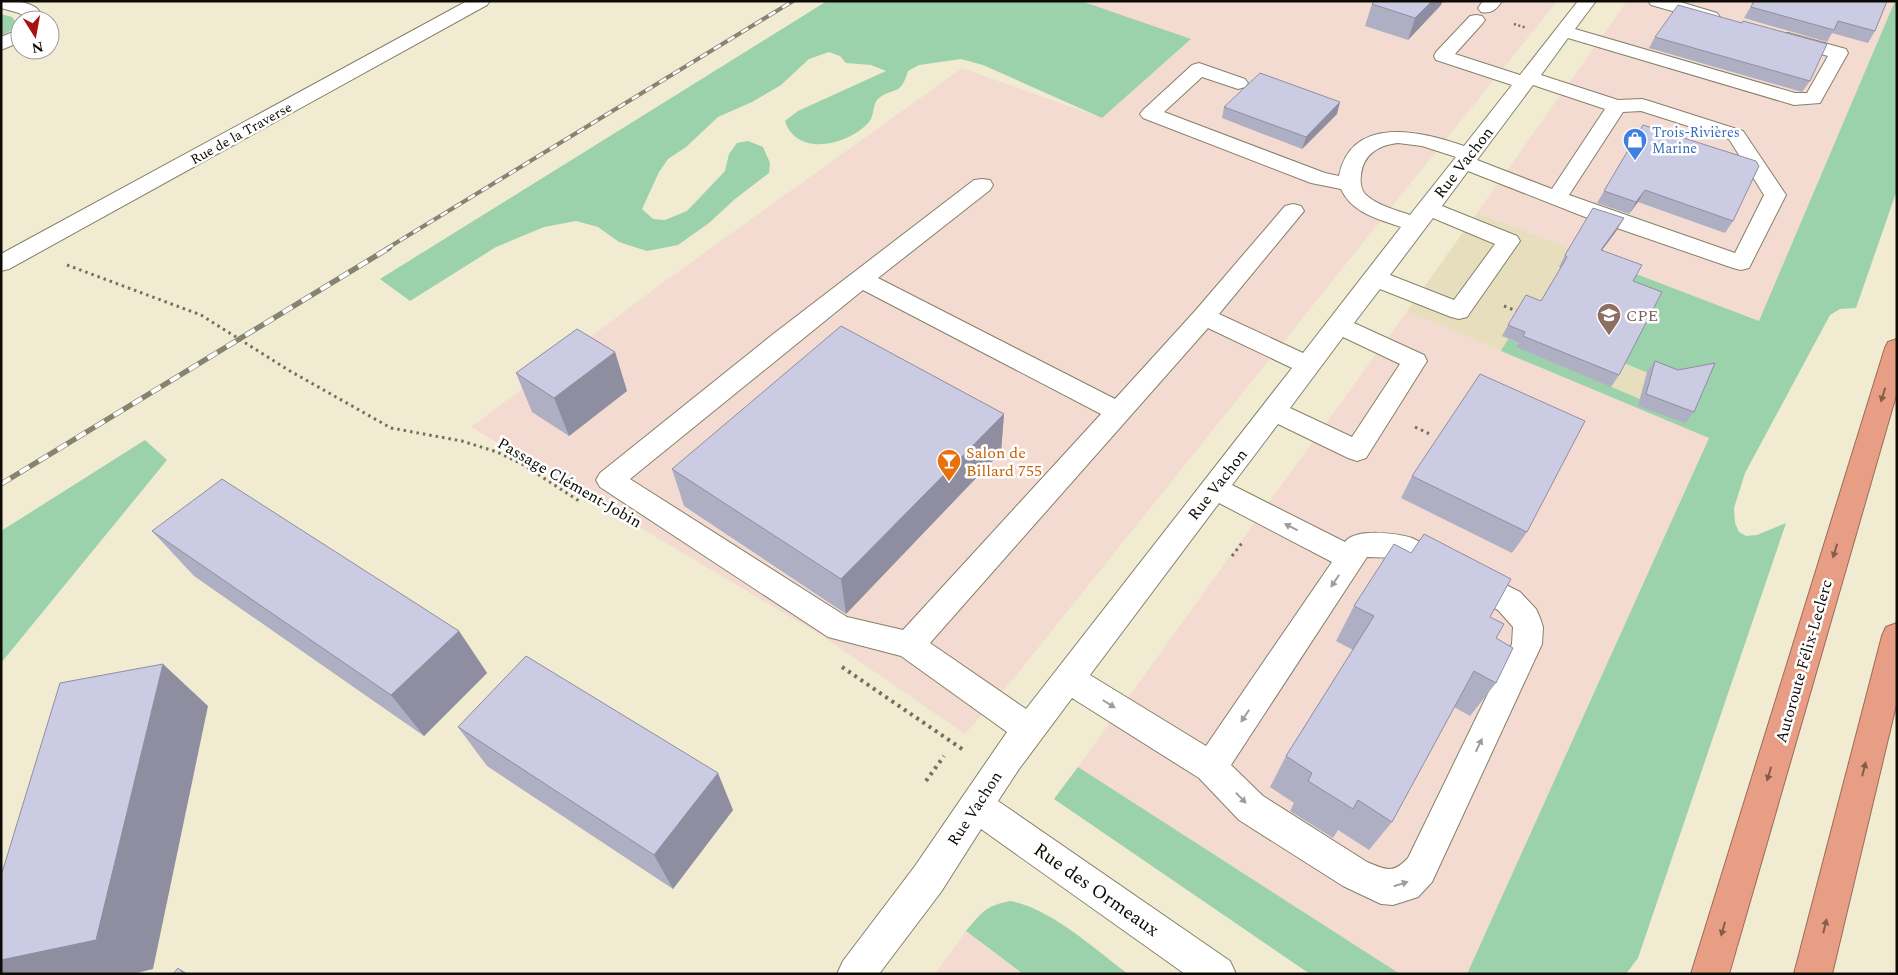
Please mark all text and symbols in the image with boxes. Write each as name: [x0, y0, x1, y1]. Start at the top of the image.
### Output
north arrow: [10, 10, 60, 60]
text: N: [30, 36, 45, 59]
street label: Rue de la Traverse: [187, 97, 296, 170]
street label: Rue Vachon: [1428, 122, 1499, 204]
place label: Trois-Rivières Marine: [1652, 122, 1740, 159]
shop icon: Trois-Rivières Marine: [1622, 127, 1648, 161]
school or university icon: CPE: [1596, 302, 1622, 336]
place label: CPE: [1626, 304, 1658, 328]
one-way arrow: [1878, 388, 1886, 403]
street label: Passage Clément-Jobin: [493, 432, 646, 534]
place label: Salon de Billard 755: [966, 441, 1042, 483]
street label: Rue Vachon: [1182, 444, 1253, 526]
bar icon: Salon de Billard 755: [936, 448, 962, 482]
one-way arrow: [1284, 523, 1298, 531]
one-way arrow: [1831, 543, 1839, 558]
one-way arrow: [1330, 574, 1340, 588]
street label: Autoroute Félix-Leclerc: [1769, 577, 1839, 746]
one-way arrow: [1103, 700, 1116, 709]
one-way arrow: [1240, 710, 1249, 723]
one-way arrow: [1475, 738, 1483, 752]
one-way arrow: [1860, 761, 1868, 776]
street label: Rue Vachon: [942, 766, 1008, 851]
one-way arrow: [1765, 766, 1773, 781]
one-way arrow: [1235, 792, 1247, 804]
street label: Rue des Ormeaux: [1027, 836, 1165, 945]
one-way arrow: [1394, 879, 1409, 887]
one-way arrow: [1821, 919, 1829, 934]
one-way arrow: [1719, 922, 1727, 937]

